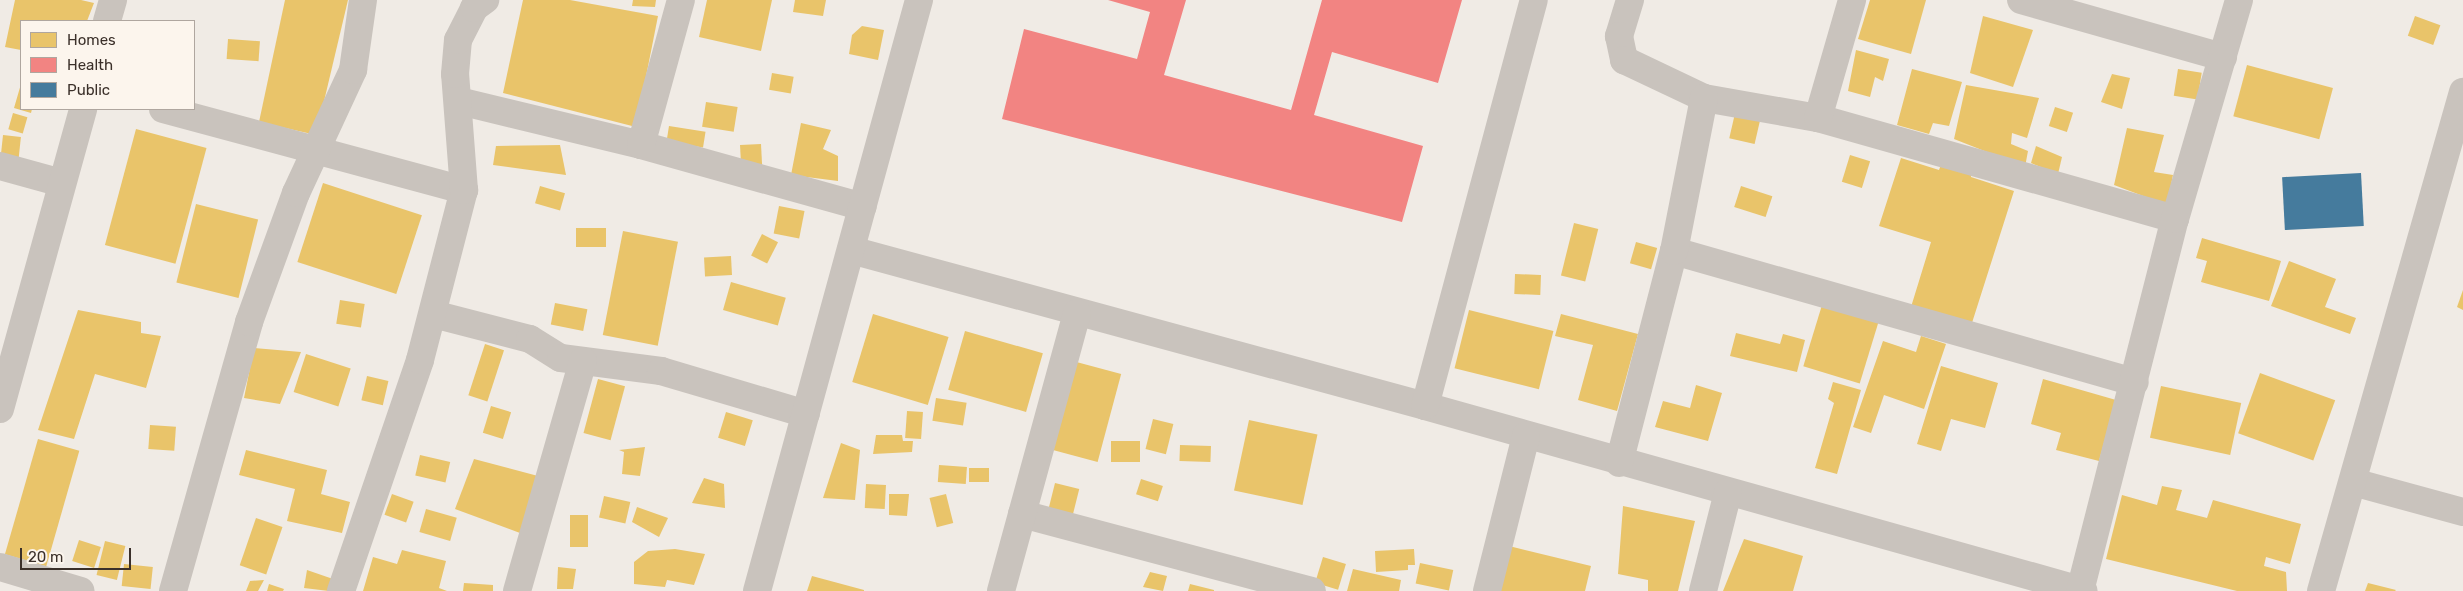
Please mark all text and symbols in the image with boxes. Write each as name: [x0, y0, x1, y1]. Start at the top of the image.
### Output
legend: [20, 20, 195, 110]
text: Homes: [67, 31, 116, 49]
text: Health: [67, 56, 113, 74]
text: Public: [67, 81, 110, 99]
scale bar: [22, 538, 134, 570]
text: 20 m: [28, 548, 63, 566]

